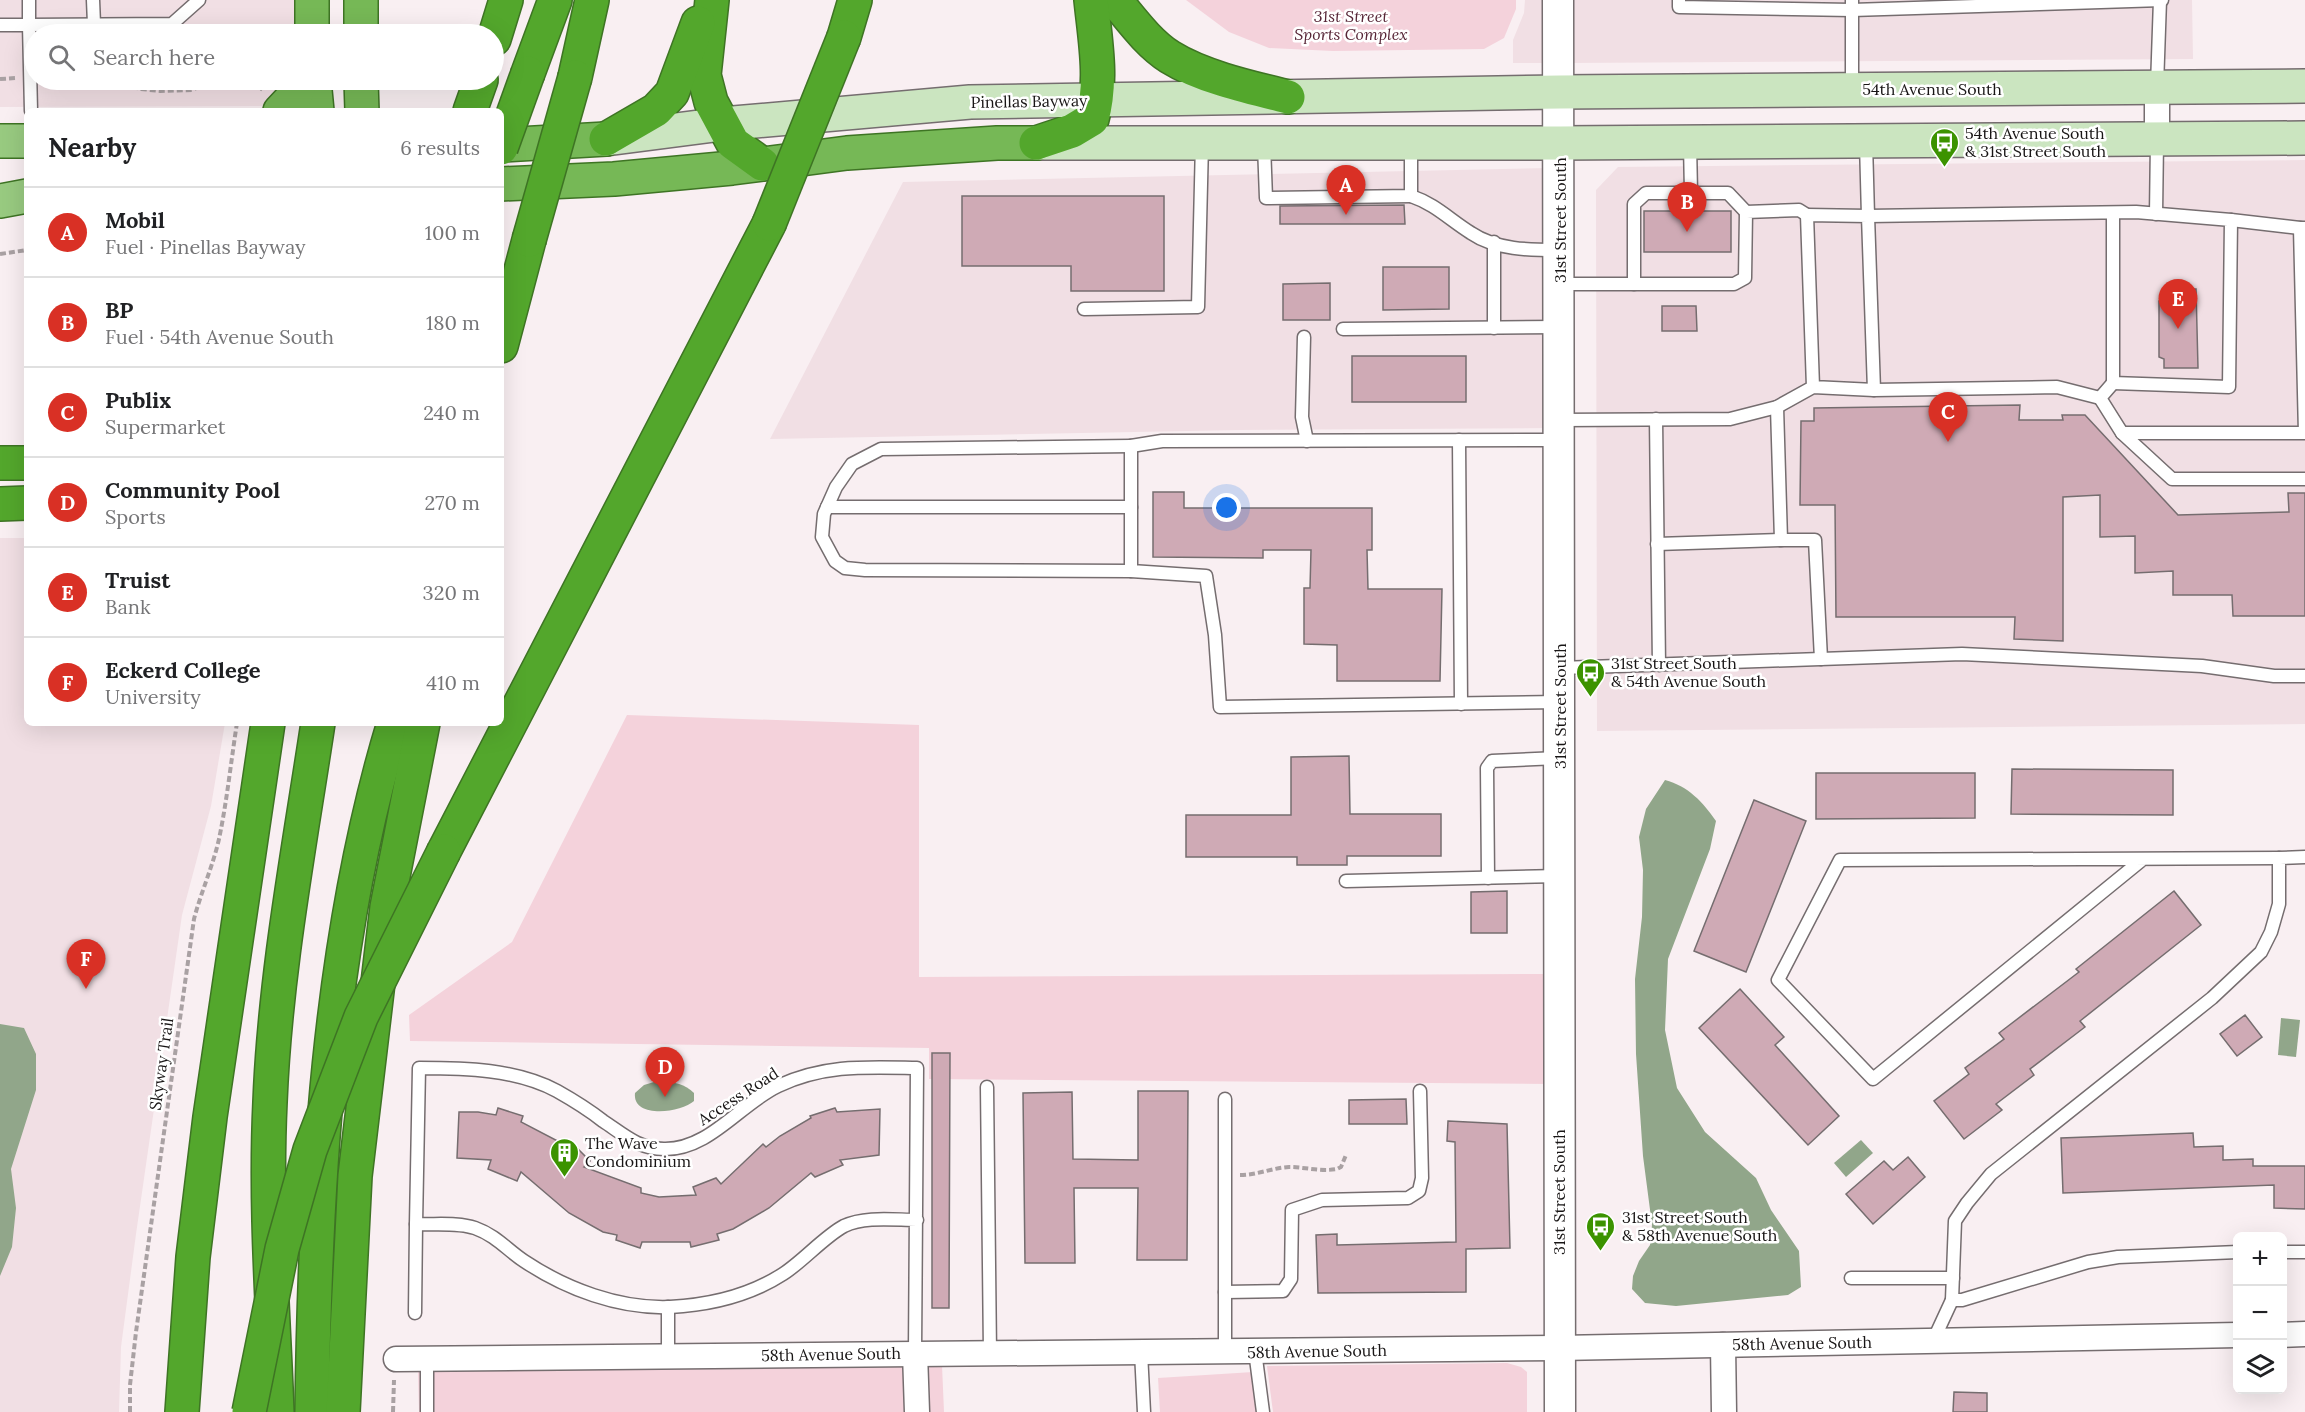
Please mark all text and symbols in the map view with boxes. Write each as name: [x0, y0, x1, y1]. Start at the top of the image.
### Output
park label: 31st Street Sports Complex: [1294, 6, 1408, 44]
search box: [24, 24, 504, 90]
icon: search: [45, 41, 78, 74]
text: Search here: [93, 43, 215, 71]
street label: 54th Avenue South: [1862, 79, 2002, 99]
street label: Pinellas Bayway: [970, 90, 1088, 112]
place label: 54th Avenue South & 31st Street South: [1965, 123, 2107, 161]
bus stop icon: 54th Avenue South & 31st Street South: [1928, 126, 1960, 168]
text: Nearby: [48, 131, 136, 164]
text: 6 results: [400, 135, 480, 160]
street label: 31st Street South: [1550, 157, 1570, 283]
pin: A: [1326, 166, 1366, 215]
pin: B: [1668, 182, 1706, 232]
text: Mobil: [105, 206, 165, 234]
text: A: [61, 220, 74, 245]
text: 100 m: [425, 220, 480, 245]
text: Fuel · Pinellas Bayway: [105, 234, 306, 259]
pin: E: [2158, 280, 2198, 329]
text: BP: [105, 296, 133, 324]
text: B: [61, 310, 74, 335]
text: 180 m: [426, 310, 480, 335]
text: Fuel · 54th Avenue South: [105, 324, 334, 349]
text: Publix: [105, 386, 171, 414]
pin: C: [1928, 392, 1968, 442]
text: C: [61, 400, 74, 425]
text: 240 m: [423, 400, 480, 425]
text: Supermarket: [105, 414, 225, 439]
text: Community Pool: [105, 476, 280, 504]
text: D: [60, 490, 75, 515]
text: 270 m: [424, 490, 480, 515]
your location: [1212, 493, 1241, 522]
text: Sports: [105, 504, 166, 529]
text: Truist: [105, 566, 170, 594]
text: E: [61, 580, 74, 605]
text: 320 m: [423, 580, 480, 605]
text: Bank: [105, 594, 151, 619]
street label: 31st Street South: [1550, 643, 1570, 769]
place label: 31st Street South & 54th Avenue South: [1611, 653, 1766, 691]
text: Eckerd College: [105, 656, 261, 684]
bus stop icon: 31st Street South & 54th Avenue South: [1574, 656, 1606, 698]
text: F: [62, 670, 73, 695]
text: 410 m: [426, 670, 480, 695]
text: University: [105, 684, 201, 709]
pin: F: [66, 940, 106, 989]
street label: Skyway Trail: [145, 1016, 177, 1112]
pin: D: [646, 1048, 684, 1097]
street label: Access Road: [693, 1062, 782, 1130]
street label: 31st Street South: [1549, 1129, 1569, 1255]
place label: The Wave Condominium: [585, 1133, 691, 1171]
building icon: The Wave Condominium: [548, 1136, 580, 1178]
place label: 31st Street South & 58th Avenue South: [1622, 1207, 1778, 1245]
bus stop icon: 31st Street South & 58th Avenue South: [1585, 1210, 1617, 1252]
map controls: [2233, 1232, 2287, 1394]
button: +: [2233, 1232, 2287, 1286]
button: −: [2233, 1286, 2287, 1340]
street label: 58th Avenue South: [1732, 1332, 1873, 1354]
street label: 58th Avenue South: [1247, 1340, 1388, 1362]
button: layers: [2233, 1340, 2287, 1394]
street label: 58th Avenue South: [761, 1343, 902, 1365]

